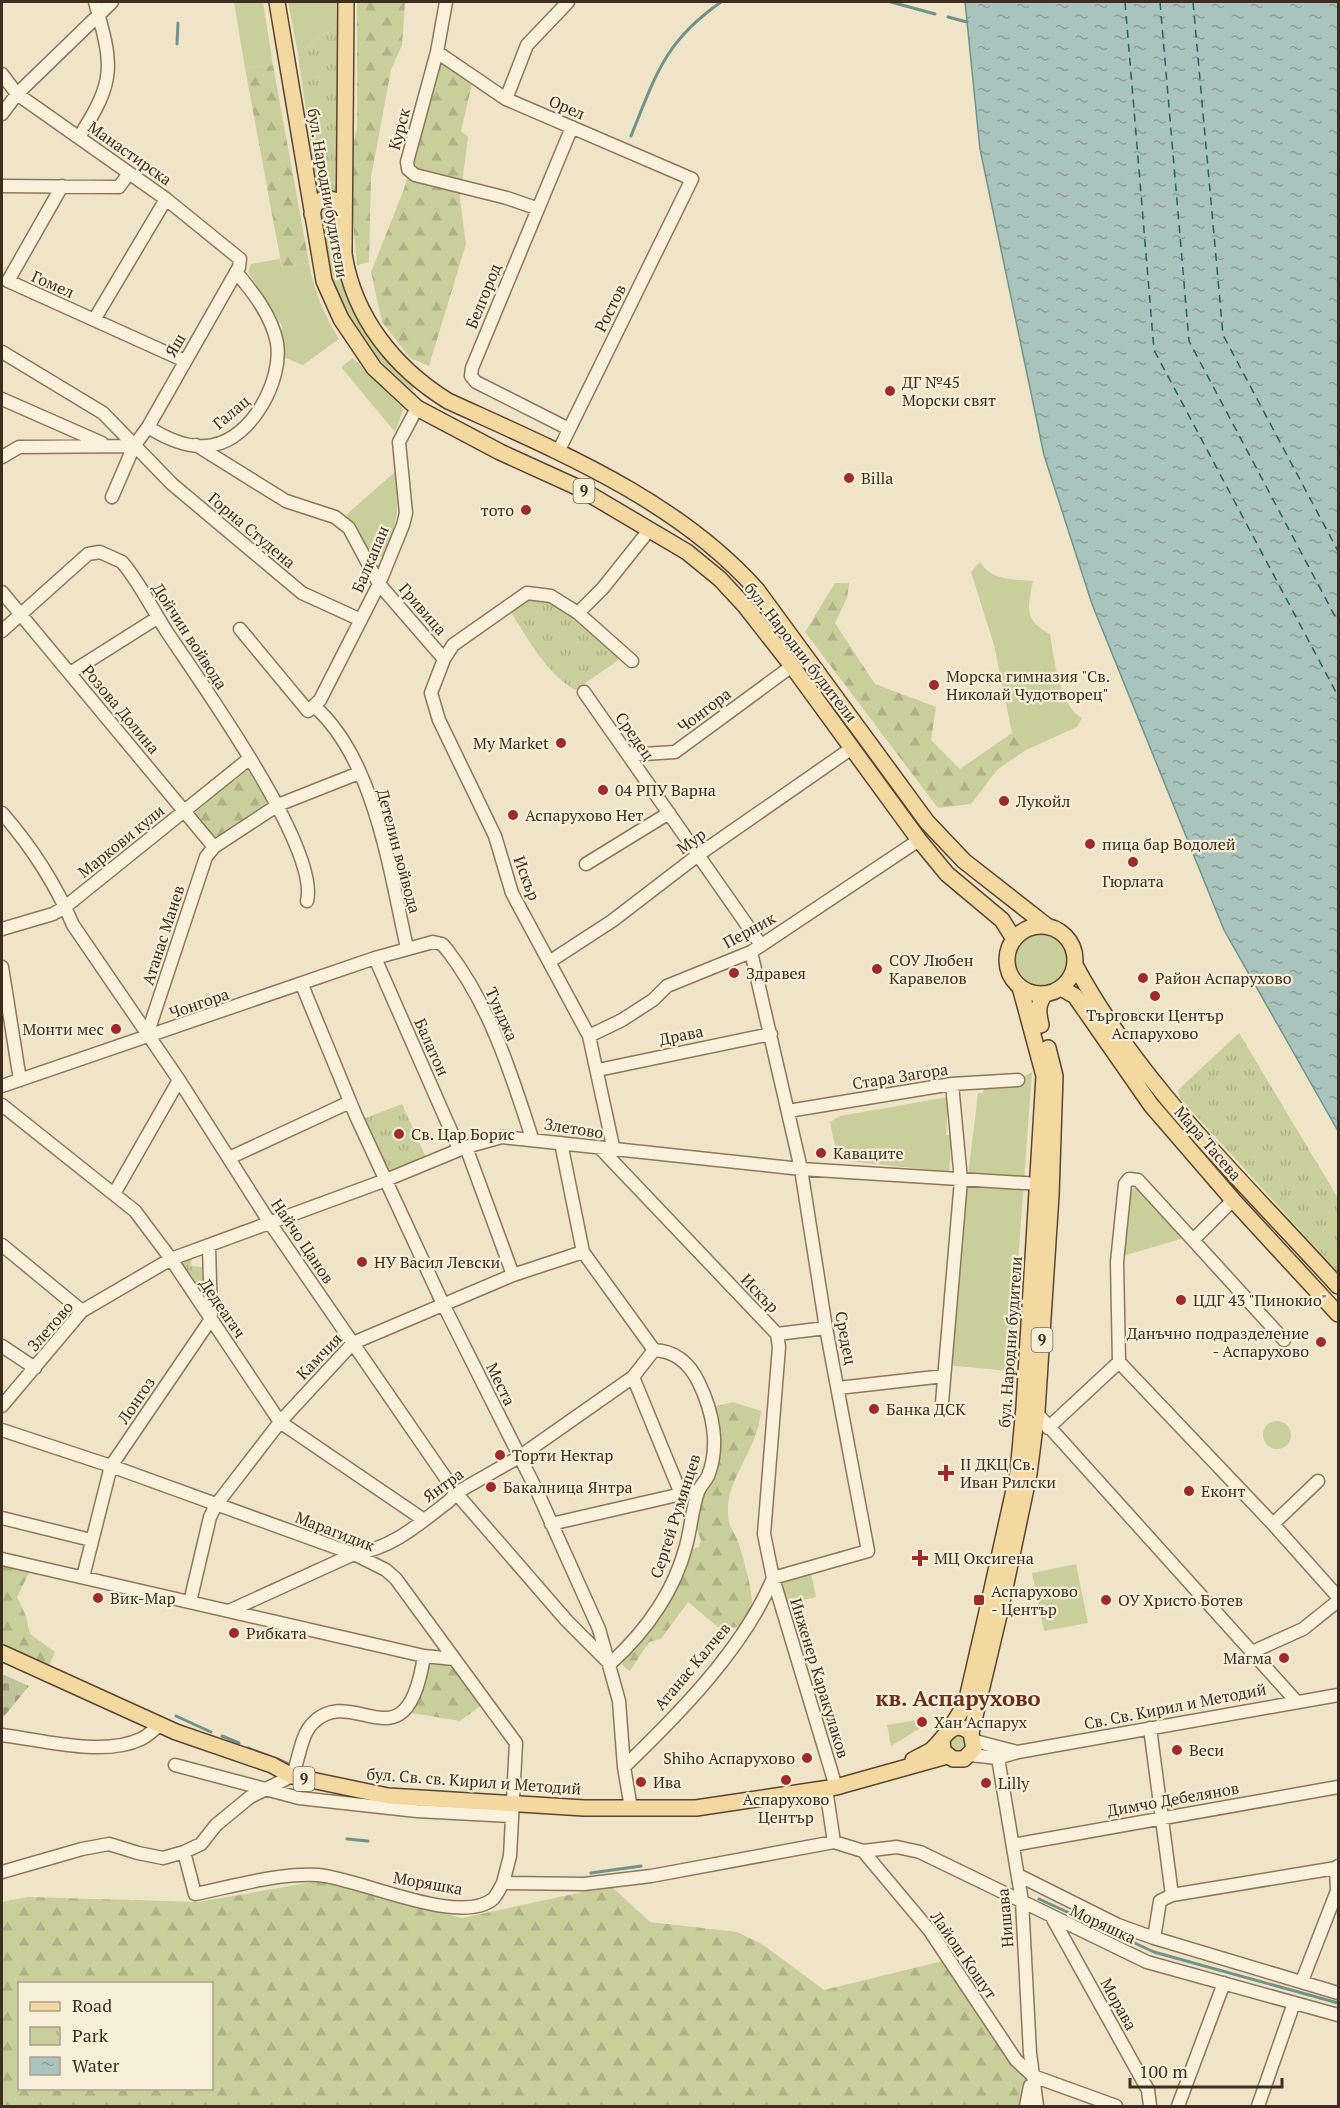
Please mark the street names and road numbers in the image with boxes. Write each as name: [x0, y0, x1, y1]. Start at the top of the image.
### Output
street label: Орел: [546, 90, 589, 125]
street label: Курск: [383, 105, 415, 152]
street label: бул. Народни будители: [302, 107, 354, 280]
street label: Манастирска: [84, 116, 176, 190]
street label: Белгород: [460, 260, 506, 332]
street label: Гомел: [28, 265, 78, 303]
street label: Ростов: [589, 281, 631, 335]
street label: Яш: [160, 329, 190, 361]
street label: Галац: [208, 390, 254, 434]
road number: 9: [574, 479, 594, 503]
street label: Горна Студена: [204, 487, 300, 573]
street label: Балкапан: [346, 522, 394, 596]
street label: Дойчин войвода: [147, 578, 233, 694]
street label: Гривица: [394, 578, 452, 640]
street label: бул. Народни будители: [739, 578, 863, 727]
street label: Розова Долина: [77, 660, 165, 758]
street label: Чонгора: [673, 683, 735, 737]
street label: Средец: [610, 708, 660, 765]
street label: Детелин войвода: [372, 786, 426, 916]
street label: Маркови кули: [73, 799, 169, 883]
street label: Мур: [672, 823, 710, 859]
street label: Искър: [508, 853, 546, 903]
street label: Атанас Манев: [137, 882, 189, 988]
street label: Перник: [719, 906, 779, 953]
street label: Чонгора: [166, 983, 232, 1023]
street label: Тунджа: [480, 984, 524, 1044]
street label: Балатон: [410, 1015, 455, 1080]
street label: Драва: [657, 1020, 705, 1050]
street label: Стара Загора: [851, 1058, 949, 1094]
street label: Мара Тасева: [1169, 1101, 1247, 1185]
street label: Злетово: [543, 1112, 605, 1144]
street label: Найчо Цанов: [266, 1194, 340, 1288]
street label: бул. Народни будители: [993, 1255, 1027, 1428]
street label: Искър: [736, 1269, 784, 1317]
street label: Дедеагач: [195, 1274, 251, 1342]
street label: Злетово: [22, 1296, 78, 1356]
street label: Средец: [830, 1309, 862, 1367]
street label: Камчия: [291, 1328, 347, 1384]
road number: 9: [1032, 1328, 1052, 1352]
street label: Места: [481, 1359, 521, 1409]
street label: Лонгоз: [112, 1372, 160, 1429]
street label: Сергей Румянцев: [645, 1451, 705, 1581]
street label: Янтра: [418, 1463, 468, 1507]
street label: Марагидик: [292, 1506, 378, 1556]
street label: Инженер Каракулаков: [785, 1595, 855, 1761]
street label: Атанас Калчев: [649, 1618, 735, 1714]
street label: Св. Св. Кирил и Методий: [1082, 1677, 1268, 1734]
street label: бул. Св. св. Кирил и Методий: [366, 1763, 582, 1799]
road number: 9: [294, 1767, 314, 1791]
street label: Димчо Дебелянов: [1105, 1777, 1241, 1821]
street label: Моряшка: [392, 1866, 464, 1900]
street label: Нишава: [991, 1887, 1019, 1949]
street label: Моряшка: [1067, 1899, 1139, 1949]
street label: Лайош Кошут: [925, 1906, 1002, 2003]
street label: Морава: [1096, 1974, 1142, 2034]

